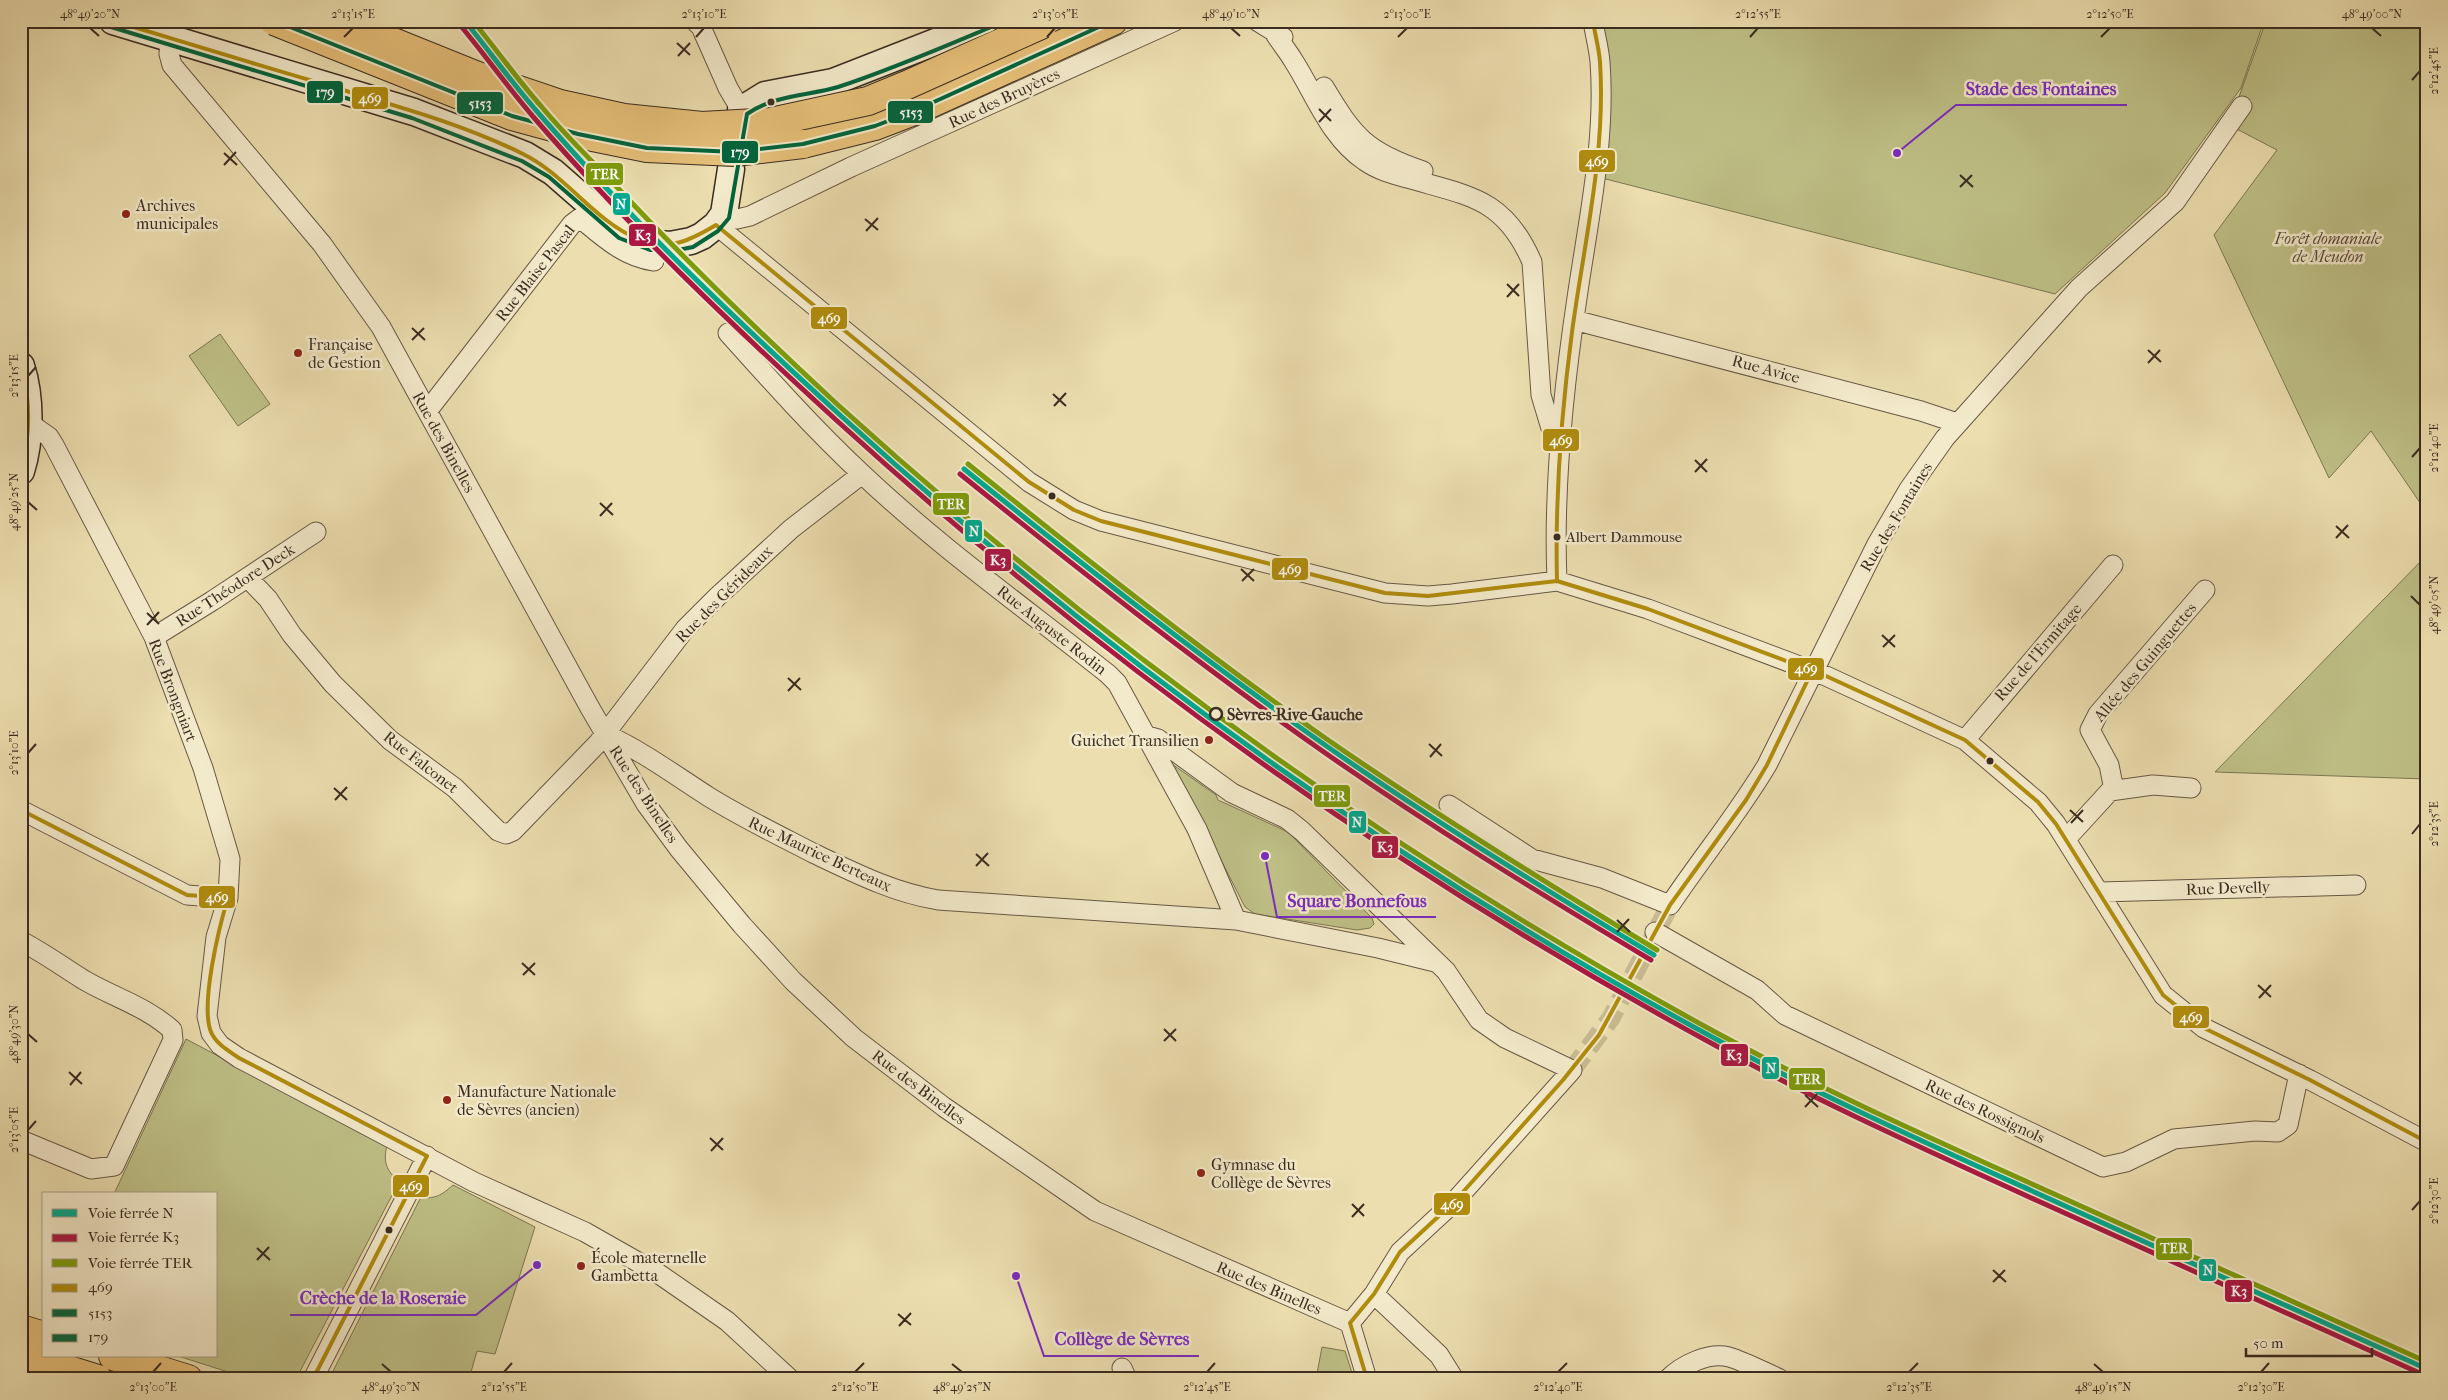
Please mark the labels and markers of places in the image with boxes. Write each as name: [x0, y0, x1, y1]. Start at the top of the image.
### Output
callout: Stade des Fontaines: [1956, 72, 2127, 105]
unlabelled marker: [766, 97, 776, 107]
place label: Archives municipales: [135, 196, 218, 233]
marker: Archives municipales: [120, 208, 132, 220]
place label: Française de Gestion: [308, 335, 382, 372]
marker: Française de Gestion: [292, 347, 304, 359]
unlabelled marker: [1047, 491, 1057, 501]
place label: Albert Dammouse: [1565, 528, 1683, 546]
marker: Albert Dammouse: [1552, 532, 1562, 542]
place label: Sèvres-Rive-Gauche: [1227, 705, 1363, 724]
marker: Sèvres-Rive-Gauche: [1209, 707, 1223, 721]
place label: Guichet Transilien: [1071, 731, 1200, 750]
marker: Guichet Transilien: [1203, 734, 1215, 746]
unlabelled marker: [1985, 756, 1995, 766]
callout: Square Bonnefous: [1277, 884, 1436, 917]
place label: Manufacture Nationale de Sèvres (ancien): [457, 1082, 616, 1119]
marker: Manufacture Nationale de Sèvres (ancien): [441, 1094, 453, 1106]
place label: Gymnase du Collège de Sèvres: [1211, 1155, 1331, 1192]
marker: Gymnase du Collège de Sèvres: [1195, 1167, 1207, 1179]
unlabelled marker: [384, 1225, 394, 1235]
place label: École maternelle Gambetta: [591, 1247, 706, 1285]
marker: École maternelle Gambetta: [575, 1260, 587, 1272]
callout: Crèche de la Roseraie: [290, 1282, 476, 1315]
callout: Collège de Sèvres: [1044, 1323, 1199, 1356]

